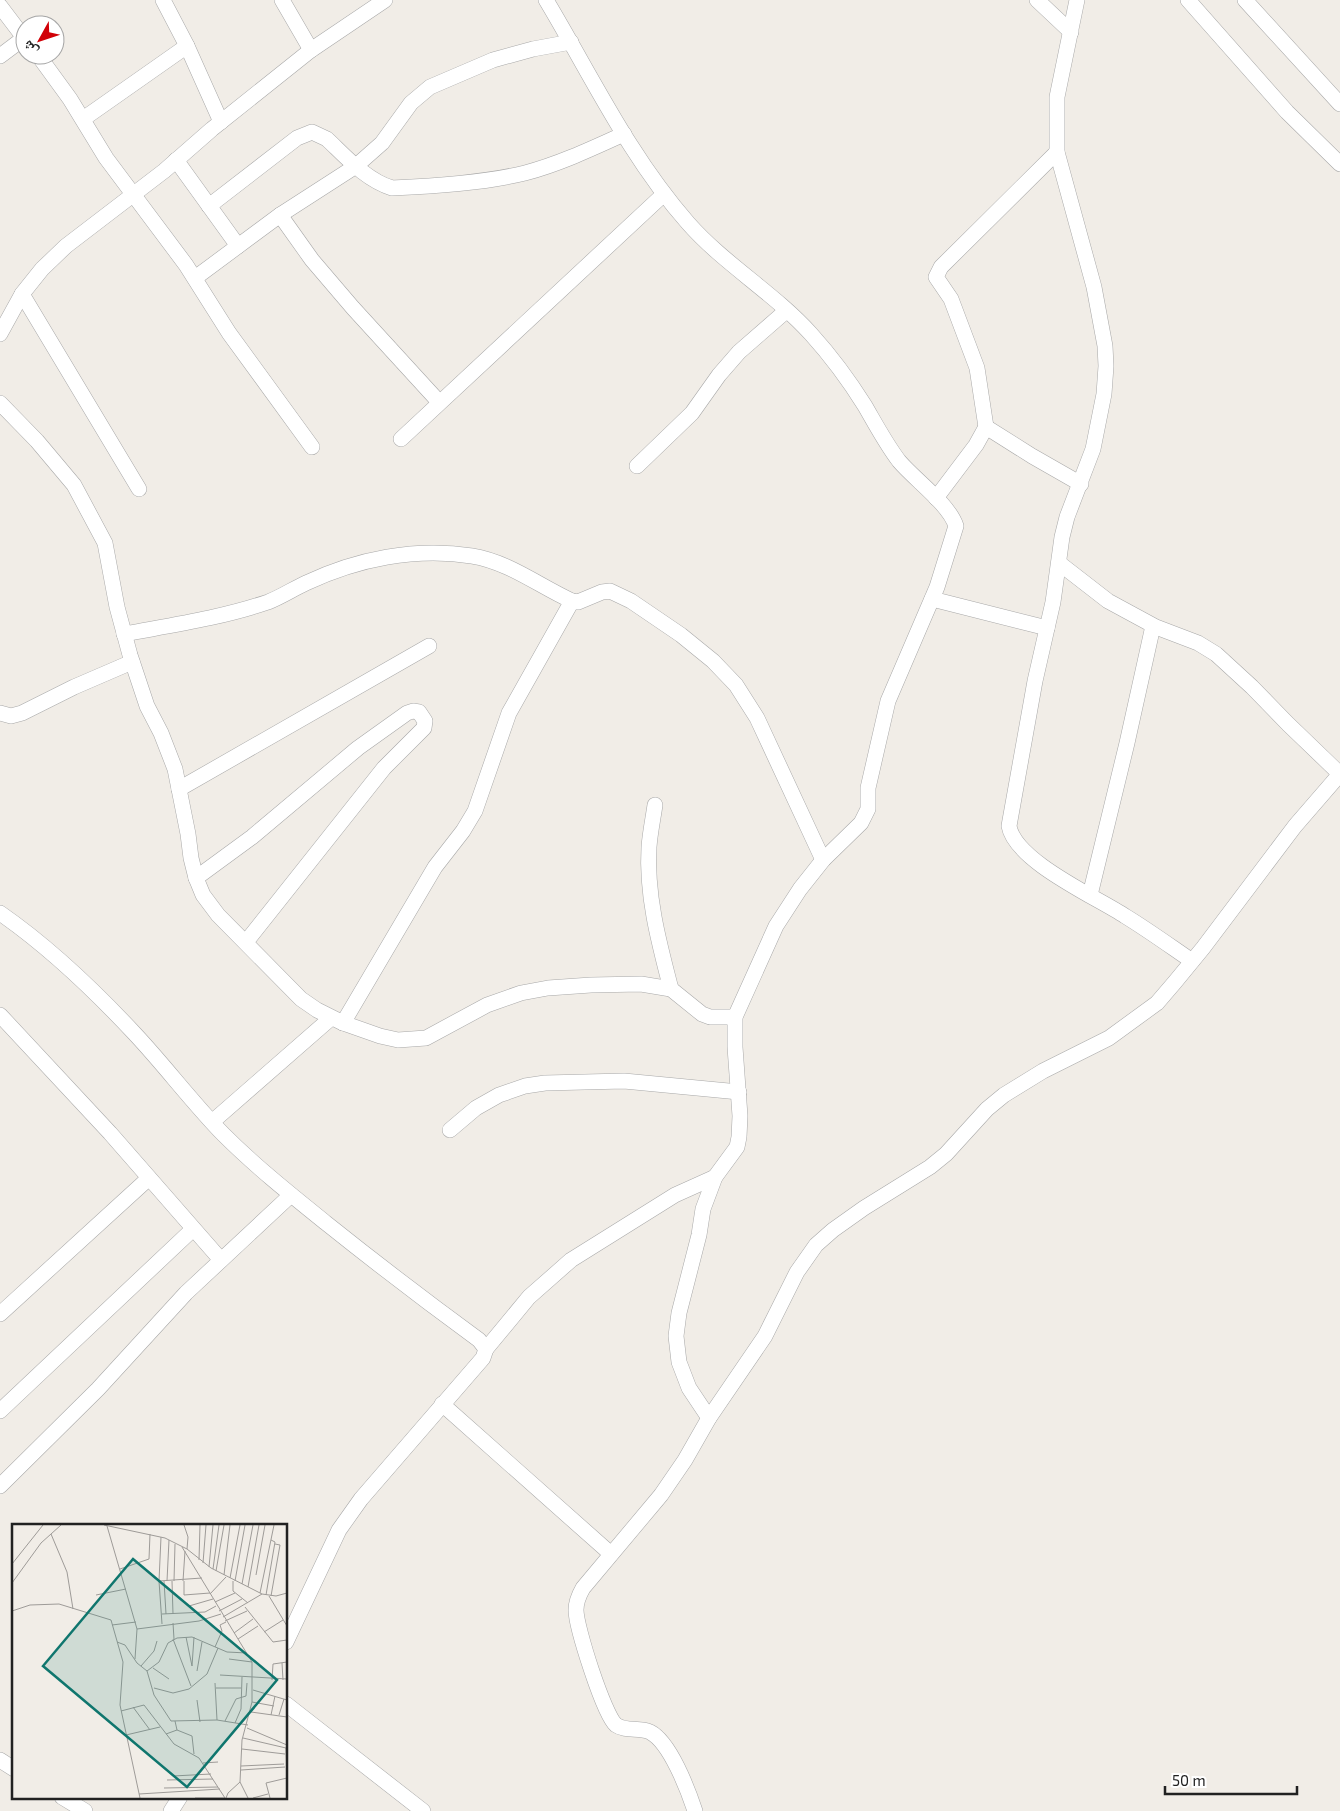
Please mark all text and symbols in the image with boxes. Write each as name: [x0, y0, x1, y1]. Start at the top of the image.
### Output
north arrow: [15, 15, 65, 65]
text: ش: [18, 37, 42, 60]
inset map: [12, 1524, 288, 1798]
scale bar: [1165, 1764, 1298, 1796]
text: 50 m: [1172, 1771, 1206, 1789]

